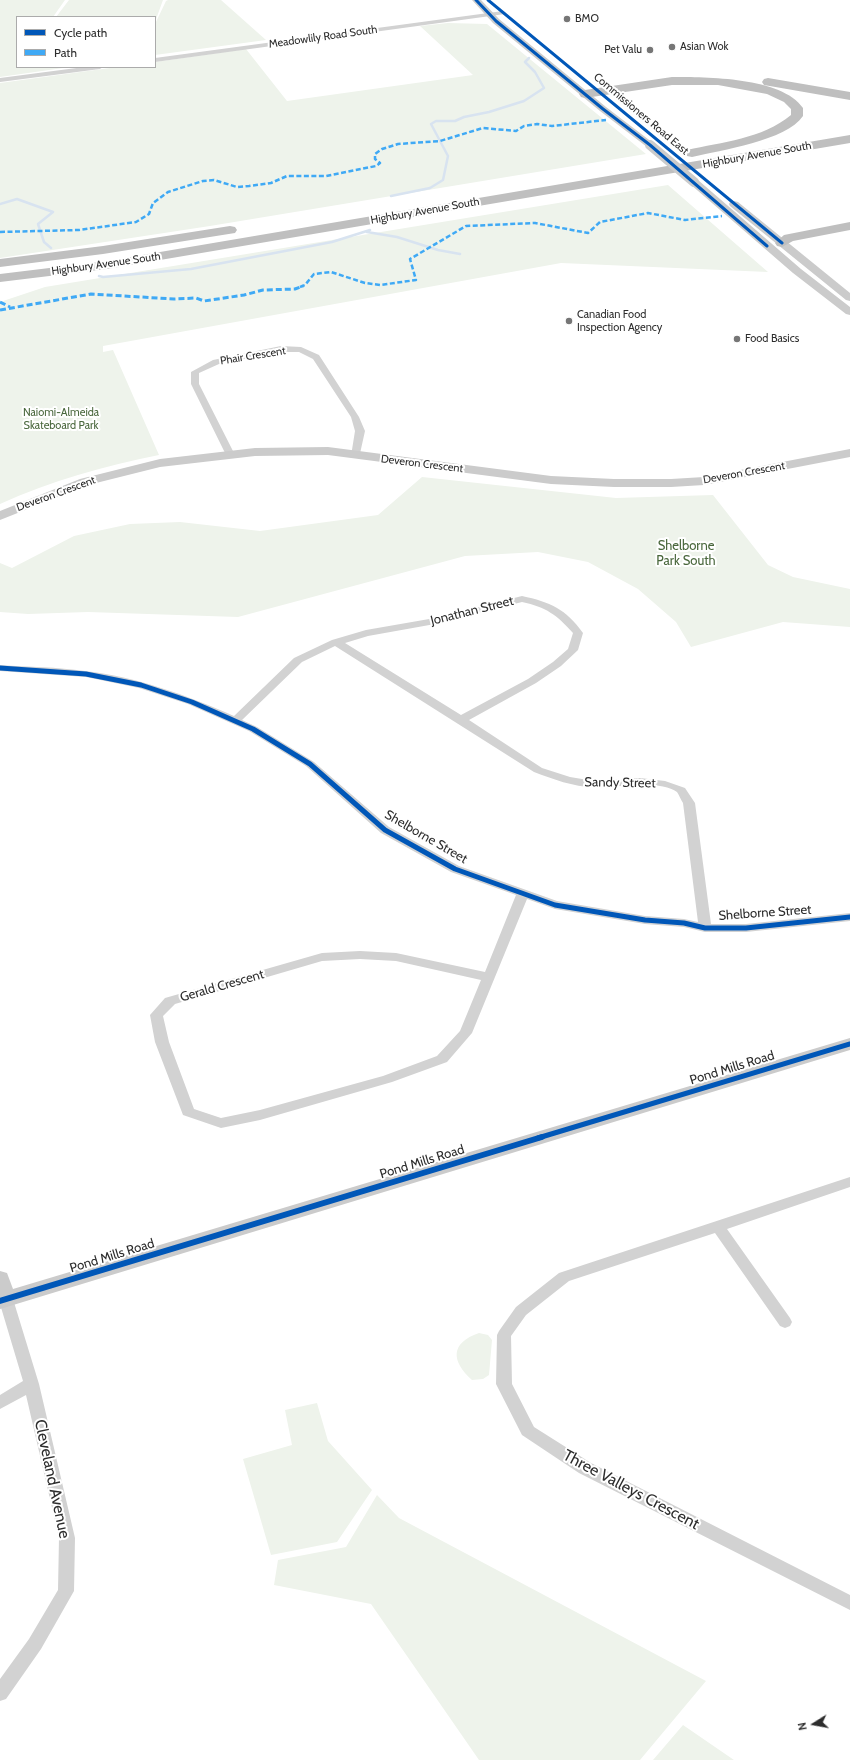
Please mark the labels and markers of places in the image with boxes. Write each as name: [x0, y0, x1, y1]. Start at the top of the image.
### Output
place label: BMO: [575, 12, 599, 26]
marker: BMO: [562, 14, 572, 24]
place label: Asian Wok: [680, 40, 729, 54]
marker: Asian Wok: [667, 42, 677, 52]
place label: Pet Valu: [604, 43, 642, 57]
marker: Pet Valu: [645, 45, 655, 55]
place label: Canadian Food Inspection Agency: [577, 308, 662, 334]
marker: Canadian Food Inspection Agency: [564, 316, 574, 326]
place label: Food Basics: [745, 332, 799, 346]
marker: Food Basics: [732, 334, 742, 344]

